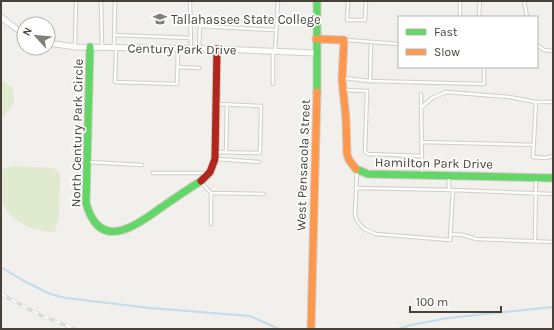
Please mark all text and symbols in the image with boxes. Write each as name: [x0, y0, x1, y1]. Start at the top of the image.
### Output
school or university icon: Tallahassee State College: [152, 11, 168, 27]
place label: Tallahassee State College: [171, 12, 321, 27]
north arrow: [16, 16, 56, 56]
legend: [398, 16, 538, 68]
text: N: [20, 25, 35, 38]
text: Fast: [434, 25, 458, 39]
street label: Century Park Drive: [127, 41, 237, 57]
text: Slow: [434, 45, 460, 59]
street label: North Century Park Circle: [68, 58, 86, 207]
street label: West Pensacola Street: [293, 99, 313, 231]
street label: Hamilton Park Drive: [375, 154, 494, 172]
scale bar: [410, 288, 501, 314]
text: 100 m: [416, 295, 448, 309]

